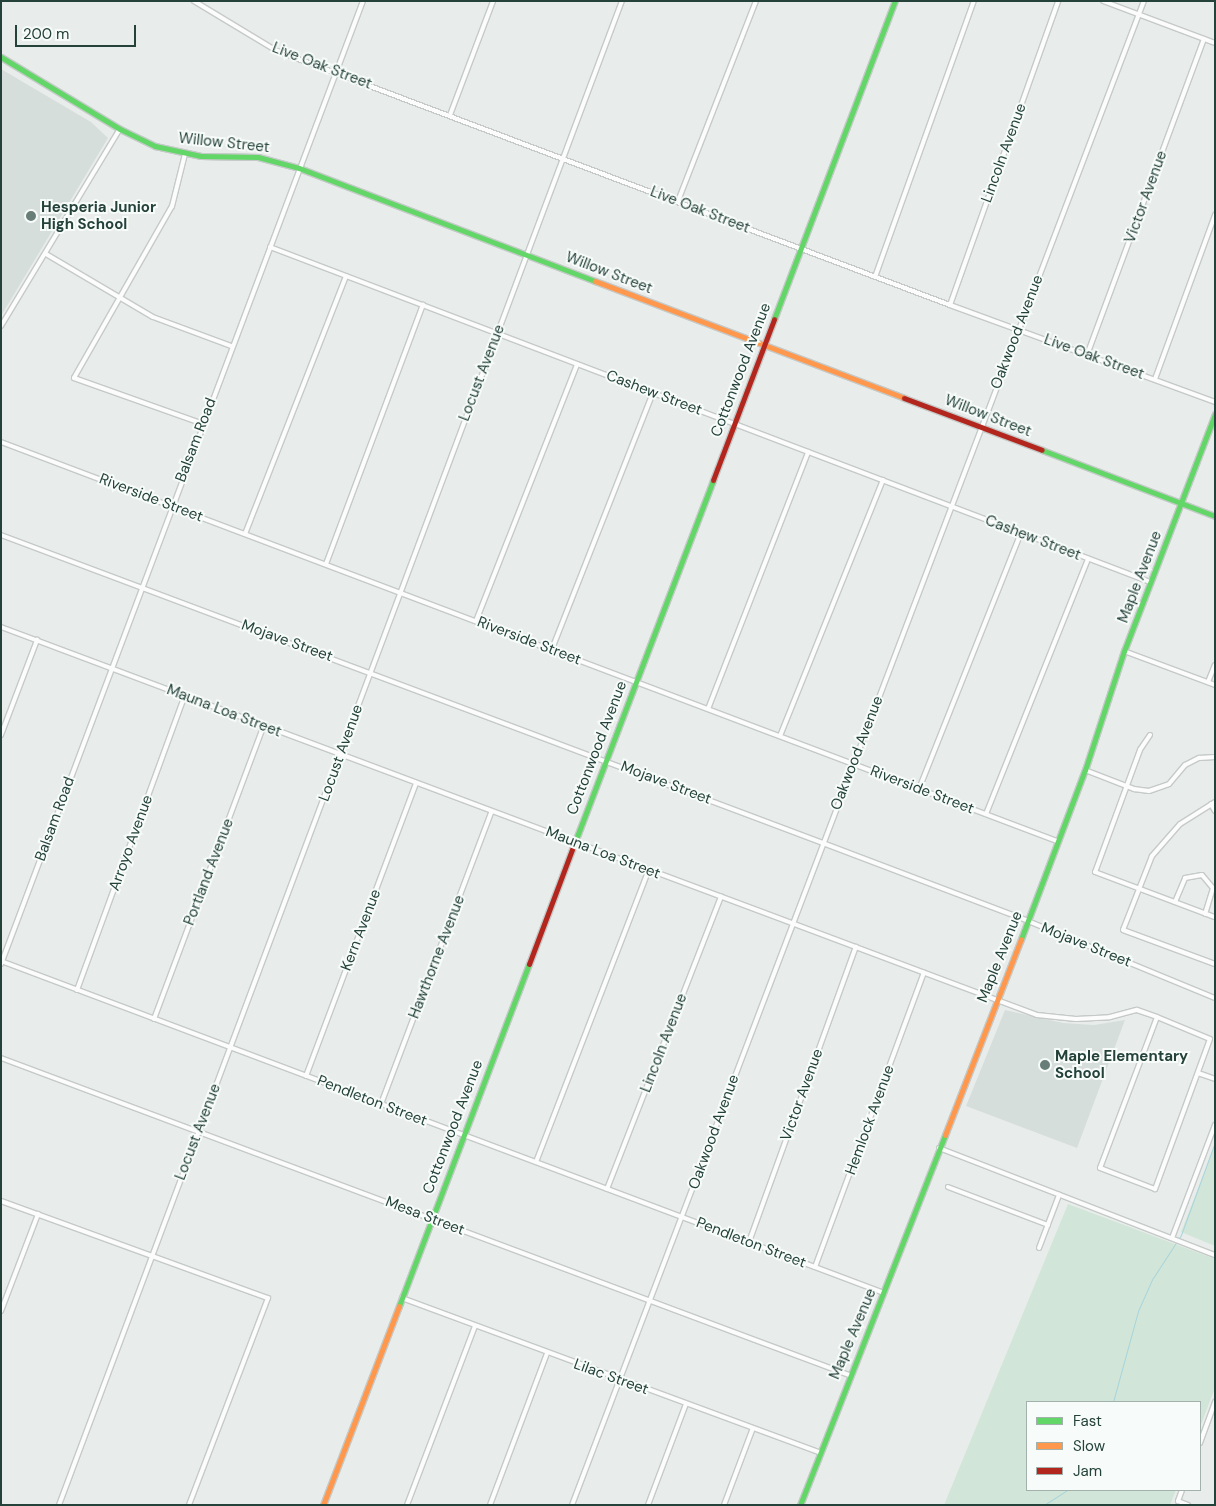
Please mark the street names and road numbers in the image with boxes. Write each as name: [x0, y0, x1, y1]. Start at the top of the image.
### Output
street label: Live Oak Street: [270, 39, 374, 93]
street label: Lincoln Avenue: [978, 101, 1030, 205]
street label: Willow Street: [178, 129, 270, 157]
street label: Victor Avenue: [1121, 148, 1171, 246]
street label: Live Oak Street: [648, 183, 752, 237]
street label: Willow Street: [563, 248, 655, 298]
street label: Oakwood Avenue: [987, 272, 1047, 392]
street label: Cottonwood Avenue: [707, 301, 775, 439]
street label: Locust Avenue: [455, 322, 509, 424]
street label: Live Oak Street: [1041, 331, 1147, 383]
street label: Cashew Street: [604, 366, 704, 420]
street label: Willow Street: [942, 391, 1034, 441]
street label: Balsam Road: [172, 395, 220, 485]
street label: Riverside Street: [97, 470, 205, 526]
street label: Cashew Street: [983, 511, 1083, 565]
street label: Maple Avenue: [1114, 529, 1166, 625]
street label: Riverside Street: [475, 613, 583, 669]
street label: Mojave Street: [239, 616, 335, 666]
street label: Cottonwood Avenue: [563, 679, 631, 817]
street label: Mauna Loa Street: [164, 681, 284, 741]
street label: Oakwood Avenue: [827, 693, 887, 813]
street label: Locust Avenue: [315, 702, 367, 804]
street label: Mojave Street: [618, 757, 714, 809]
street label: Riverside Street: [868, 762, 976, 818]
street label: Balsam Road: [31, 774, 79, 864]
street label: Arroyo Avenue: [105, 793, 157, 893]
street label: Portland Avenue: [180, 816, 238, 928]
street label: Mauna Loa Street: [543, 823, 663, 883]
street label: Kern Avenue: [337, 887, 385, 973]
street label: Hawthorne Avenue: [405, 893, 469, 1021]
street label: Maple Avenue: [973, 909, 1027, 1005]
street label: Mojave Street: [1038, 919, 1134, 971]
street label: Lincoln Avenue: [637, 991, 691, 1095]
street label: Victor Avenue: [777, 1046, 827, 1144]
street label: Cottonwood Avenue: [419, 1058, 487, 1196]
street label: Hemlock Avenue: [842, 1063, 898, 1177]
street label: Pendleton Street: [315, 1072, 429, 1130]
street label: Oakwood Avenue: [685, 1072, 743, 1192]
street label: Locust Avenue: [171, 1081, 225, 1183]
street label: Mesa Street: [383, 1193, 467, 1239]
street label: Pendleton Street: [694, 1214, 808, 1272]
street label: Maple Avenue: [826, 1286, 880, 1382]
street label: Lilac Street: [571, 1355, 651, 1399]

